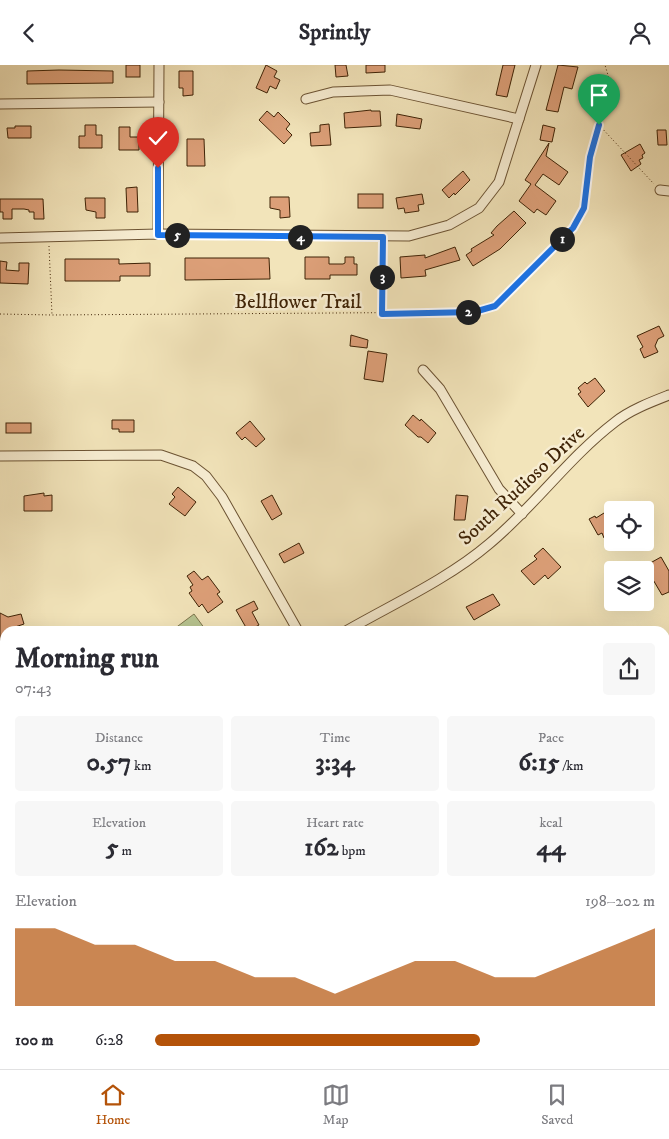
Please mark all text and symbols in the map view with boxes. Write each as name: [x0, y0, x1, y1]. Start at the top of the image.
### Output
icon: back: [15, 19, 43, 47]
text: Sprintly: [299, 19, 370, 46]
icon: person: [626, 19, 654, 47]
pin: [578, 74, 620, 125]
icon: arrive: [585, 81, 613, 109]
pin: [137, 117, 179, 168]
icon: check: [144, 124, 172, 152]
pin: 5: [164, 223, 190, 247]
pin: 4: [288, 225, 312, 249]
text: 5: [174, 226, 181, 244]
pin: 1: [550, 227, 574, 251]
text: 4: [296, 228, 305, 246]
text: 1: [560, 230, 565, 248]
pin: 3: [370, 265, 394, 289]
text: 3: [380, 268, 385, 286]
street label: Bellflower Trail: [235, 290, 361, 315]
pin: 2: [456, 299, 480, 325]
text: 2: [465, 303, 472, 321]
street label: South Rudioso Drive: [453, 421, 591, 551]
map controls: [604, 501, 654, 611]
button: locate: [604, 501, 654, 551]
button: layers: [604, 561, 654, 611]
text: Morning run: [15, 641, 159, 676]
button: share: [603, 643, 655, 695]
text: 07:43: [15, 678, 51, 698]
text: Distance: [95, 729, 143, 747]
text: Time: [320, 729, 350, 747]
text: Pace: [538, 729, 564, 747]
text: 0.57: [86, 747, 131, 778]
text: 3:34: [315, 747, 355, 778]
text: 6:15: [518, 747, 559, 778]
text: km: [131, 757, 152, 775]
text: /km: [559, 757, 584, 775]
text: Elevation: [92, 814, 146, 832]
text: Heart rate: [306, 814, 364, 832]
text: kcal: [540, 814, 562, 832]
text: 5: [106, 832, 118, 863]
text: 162: [304, 832, 339, 863]
text: 44: [537, 832, 565, 863]
text: m: [118, 842, 132, 860]
text: bpm: [339, 842, 366, 860]
text: Elevation: [15, 891, 77, 911]
text: 198–202 m: [585, 891, 655, 911]
text: 100 m: [15, 1030, 54, 1050]
text: 6:28: [95, 1030, 123, 1050]
tab: Home: [96, 1081, 130, 1129]
tab: Map: [322, 1081, 350, 1129]
tab: Saved: [541, 1081, 573, 1129]

